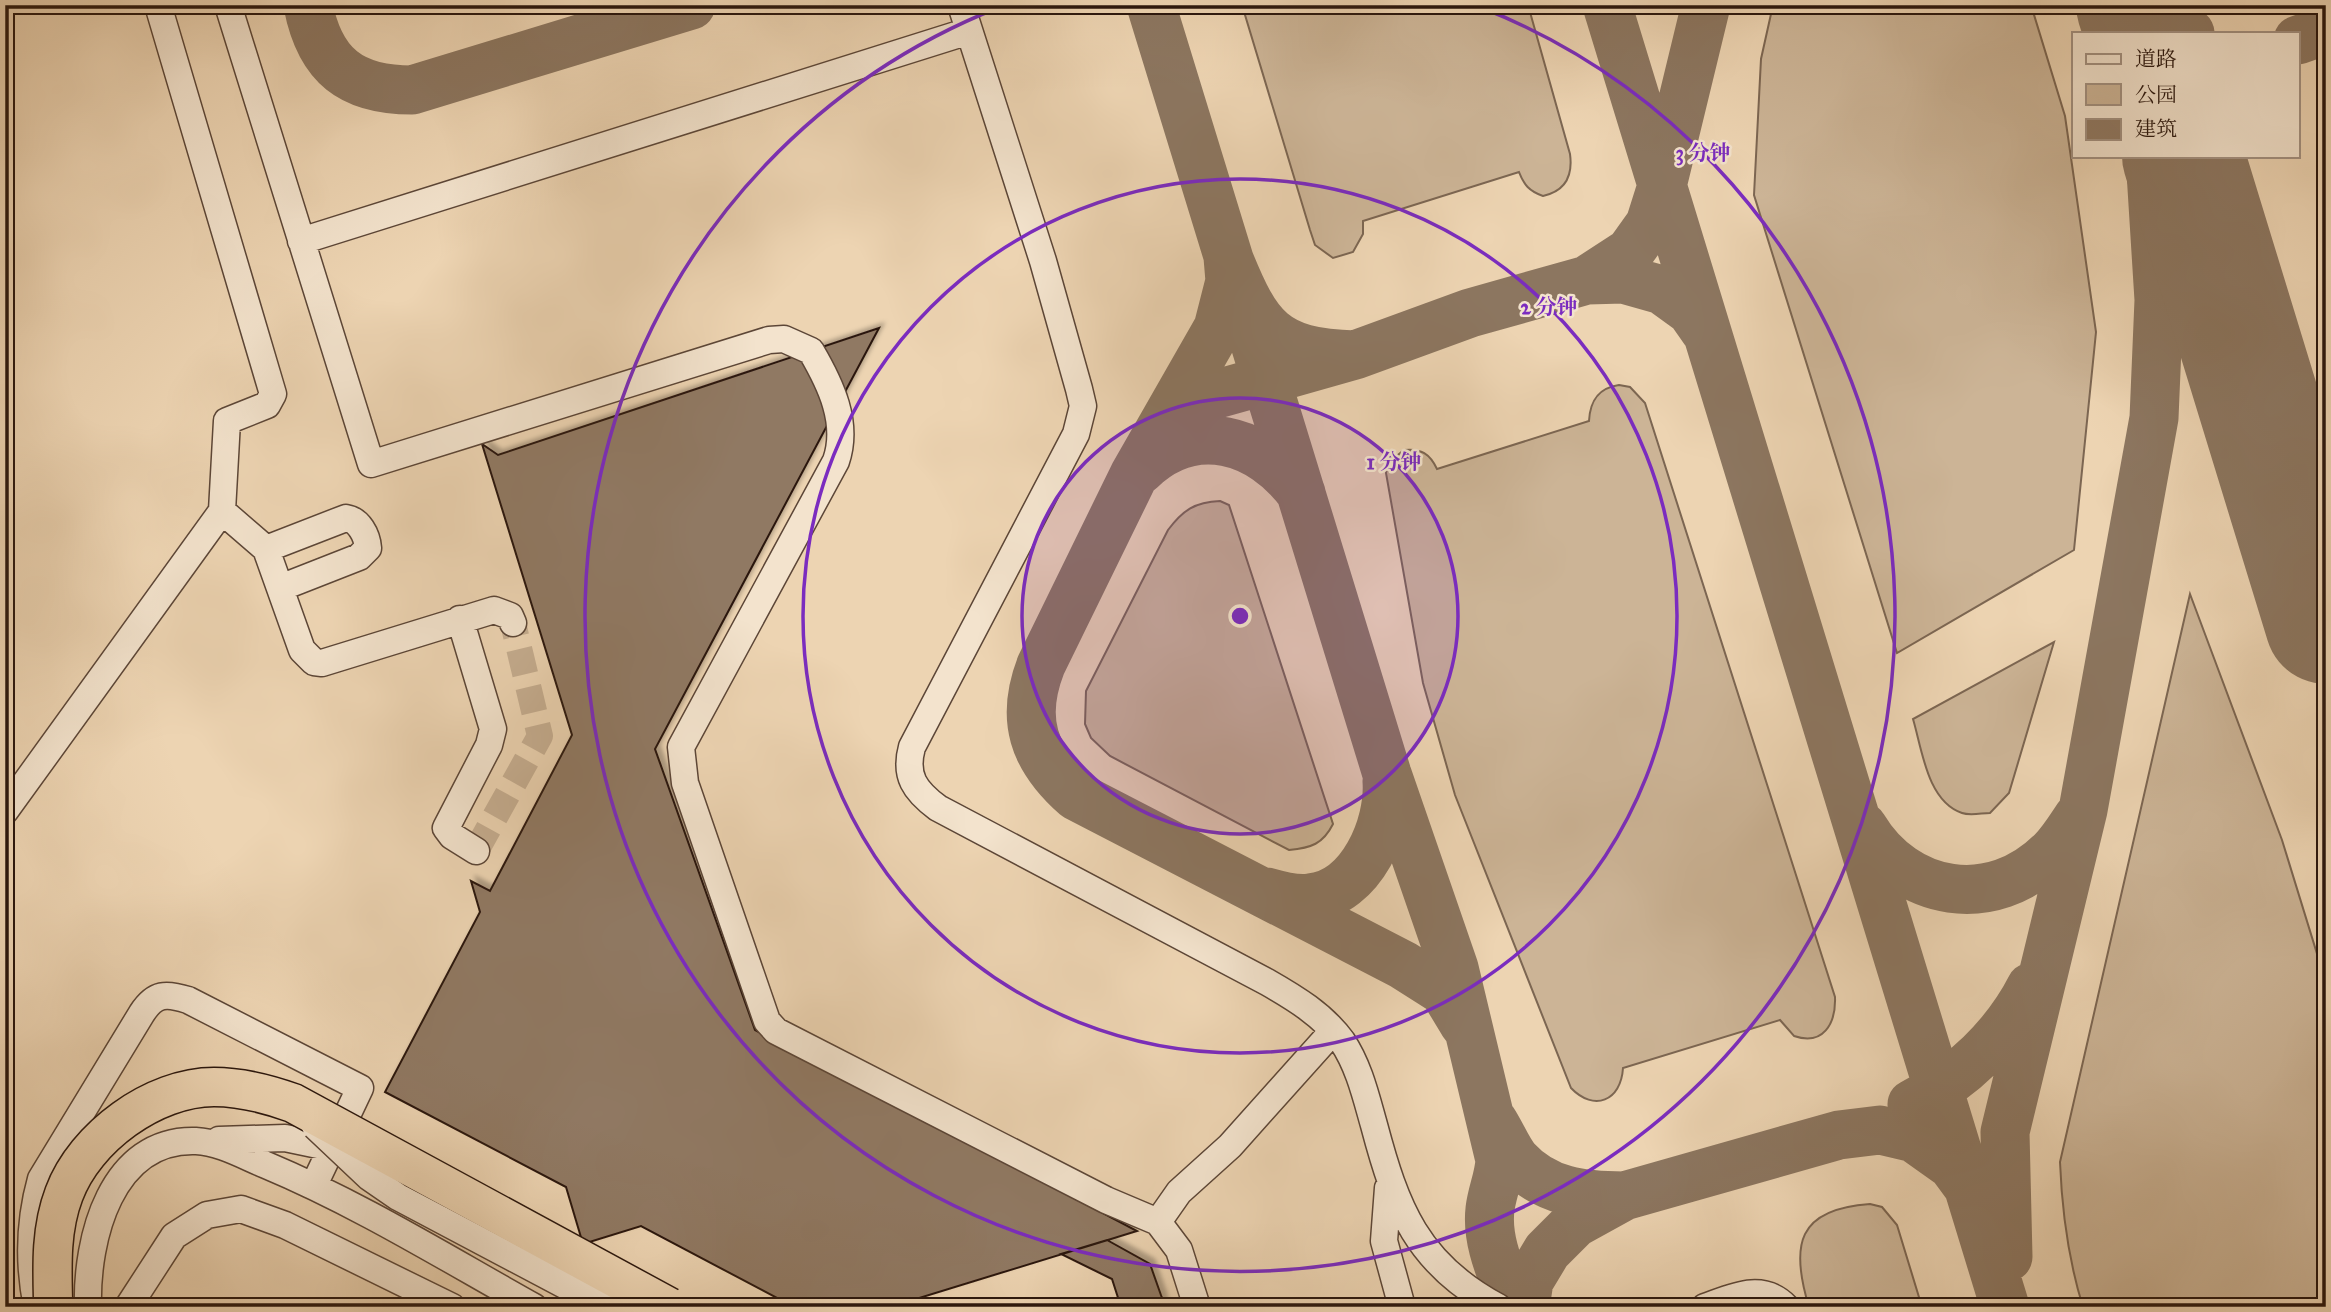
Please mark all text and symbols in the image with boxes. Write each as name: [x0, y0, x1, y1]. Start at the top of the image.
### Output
legend: [2072, 32, 2300, 158]
text: 道路: [2135, 46, 2177, 72]
text: 公园: [2135, 82, 2177, 108]
text: 建筑: [2135, 116, 2177, 142]
text: 3 分钟: [1676, 140, 1730, 166]
text: 2 分钟: [1521, 294, 1577, 320]
text: 1 分钟: [1367, 449, 1421, 475]
centre of rings: [1228, 604, 1252, 628]

